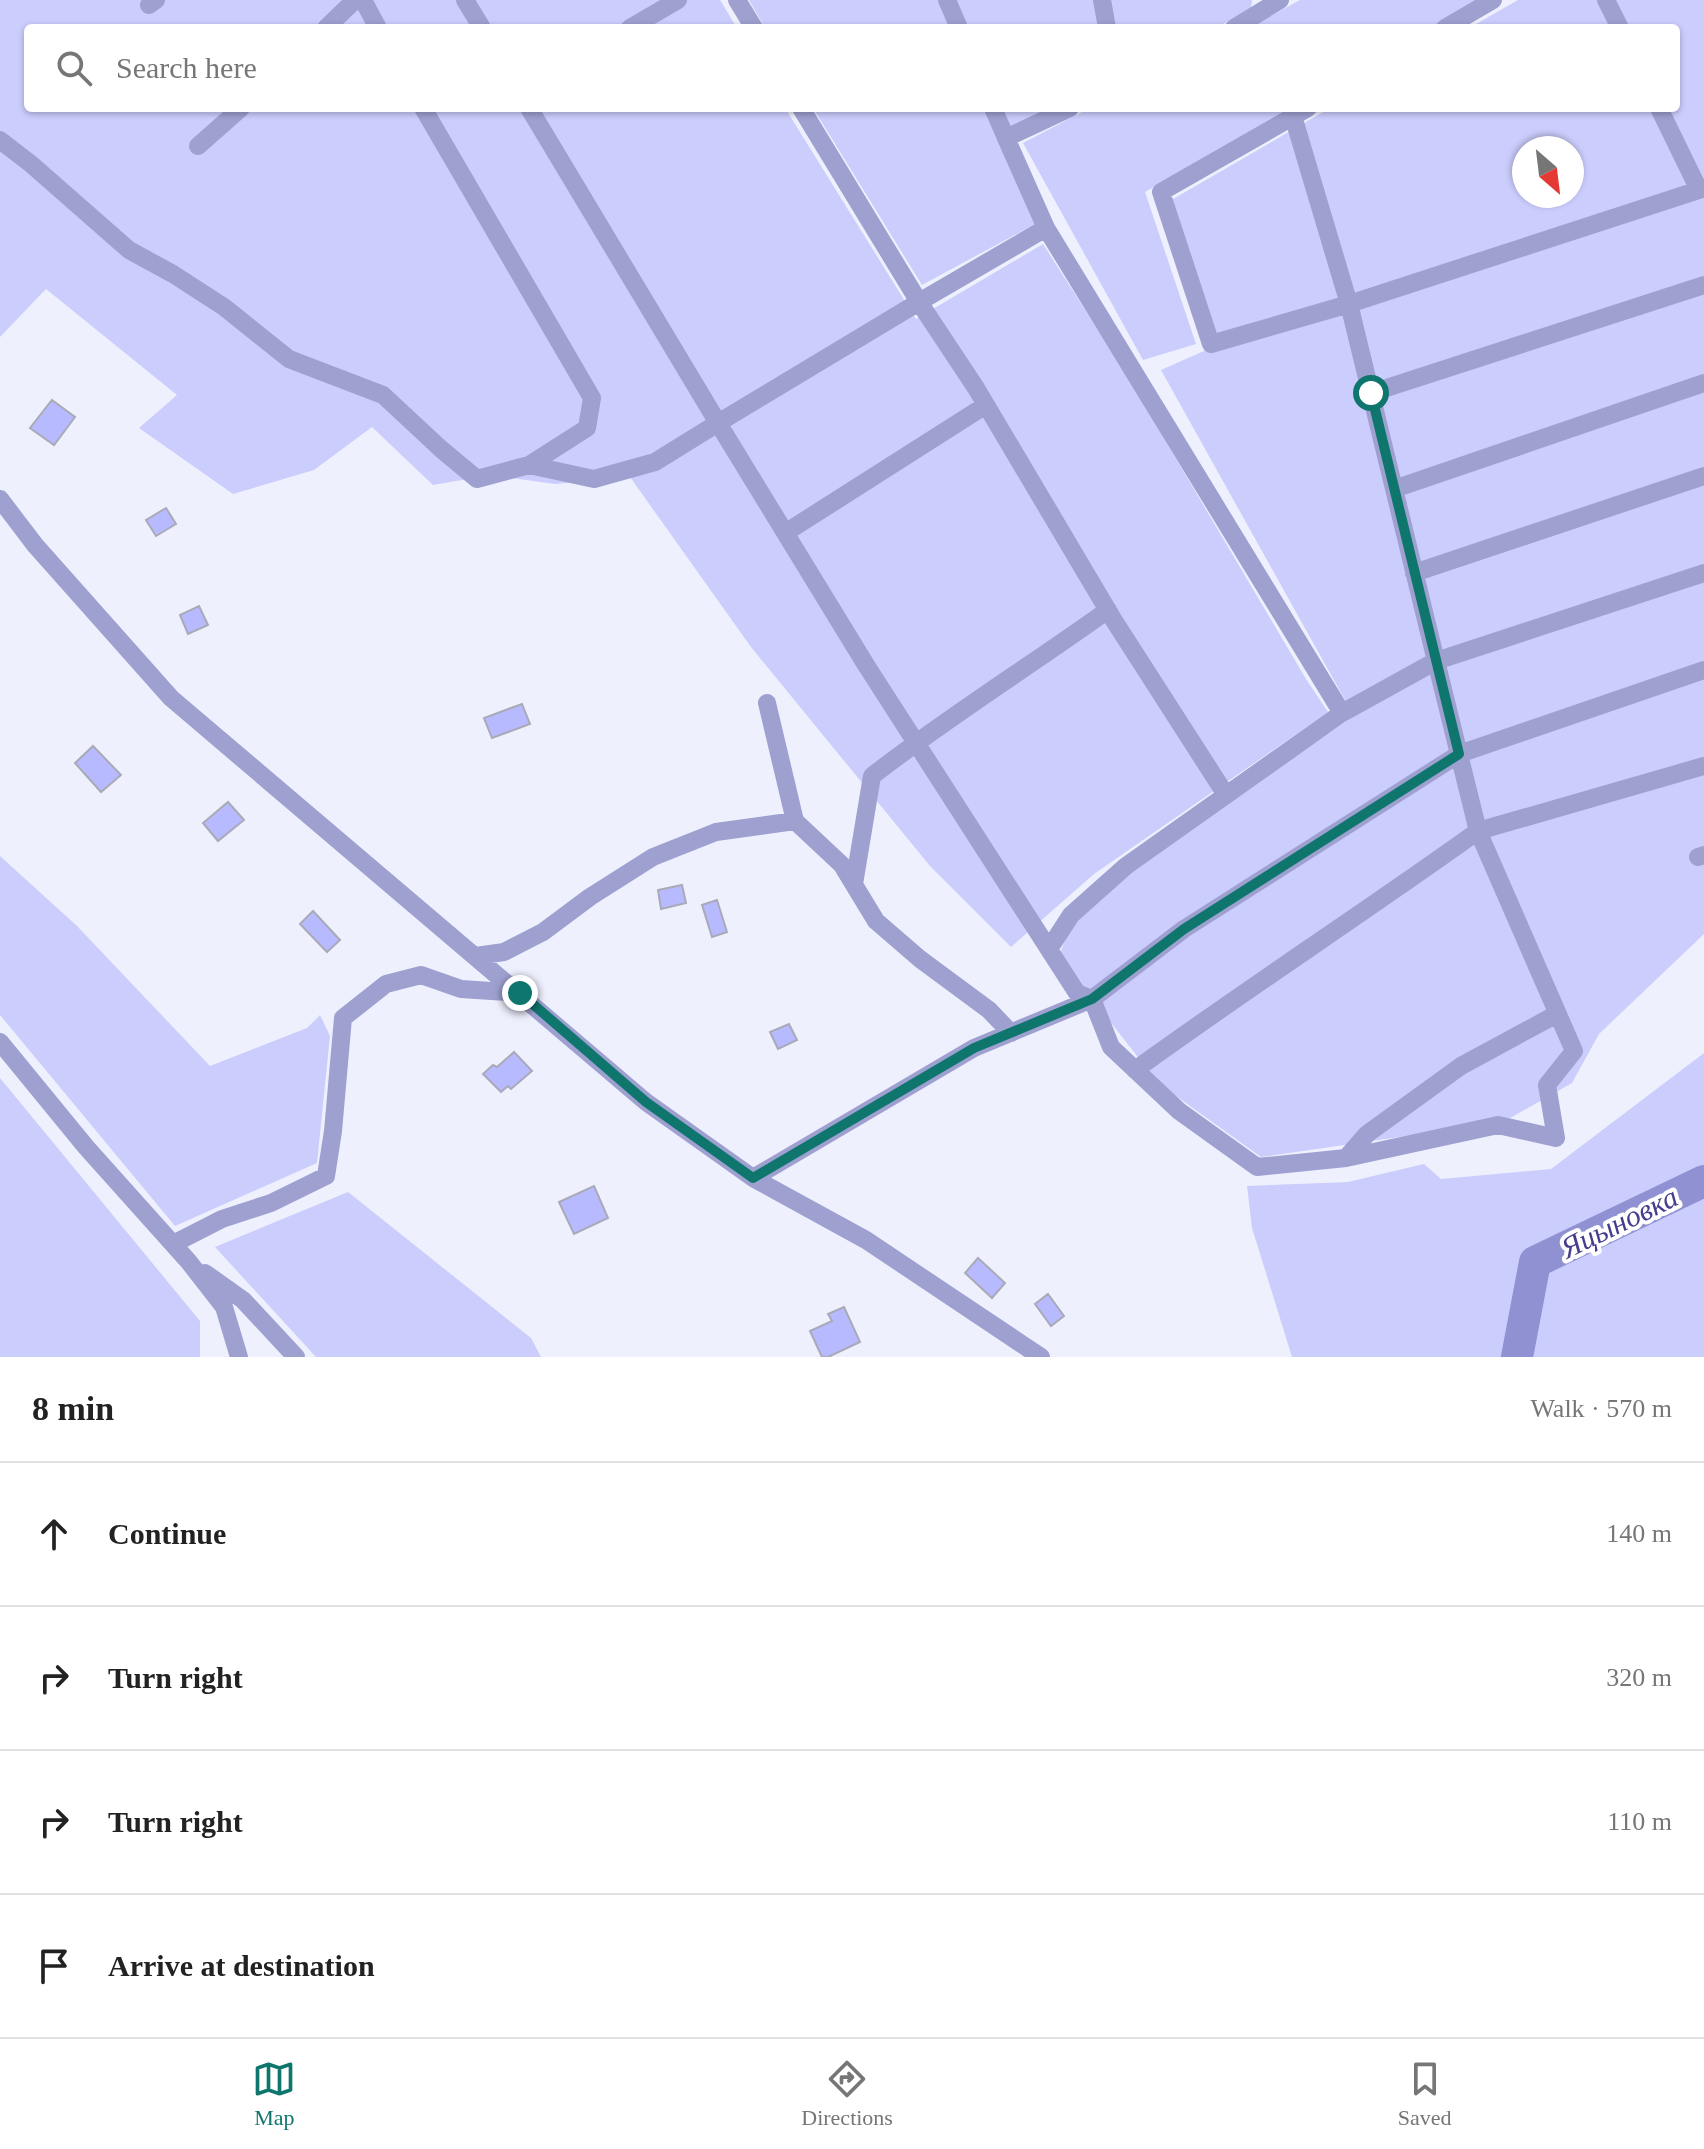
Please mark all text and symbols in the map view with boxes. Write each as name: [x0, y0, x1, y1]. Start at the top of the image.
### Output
search box: [24, 24, 1680, 112]
icon: search: [52, 46, 96, 90]
text: Search here: [116, 51, 257, 84]
north arrow: [1512, 136, 1584, 208]
route start: [1353, 375, 1389, 411]
route end: [502, 975, 538, 1011]
water label: Яцыновка: [1553, 1180, 1683, 1265]
text: 8 min: [32, 1390, 114, 1427]
text: Walk · 570 m: [1530, 1394, 1672, 1423]
icon: ahead: [32, 1512, 76, 1556]
text: Continue: [108, 1517, 226, 1550]
text: 140 m: [1606, 1519, 1672, 1548]
icon: right: [32, 1656, 76, 1700]
text: Turn right: [108, 1661, 243, 1694]
text: 320 m: [1606, 1663, 1672, 1692]
icon: right: [32, 1800, 76, 1844]
text: Turn right: [108, 1805, 243, 1838]
text: 110 m: [1607, 1807, 1672, 1836]
icon: arrive: [32, 1944, 76, 1988]
text: Arrive at destination: [108, 1949, 375, 1982]
tab: Map: [252, 2057, 296, 2131]
tab: Directions: [801, 2057, 893, 2131]
tab: Saved: [1398, 2057, 1452, 2131]

